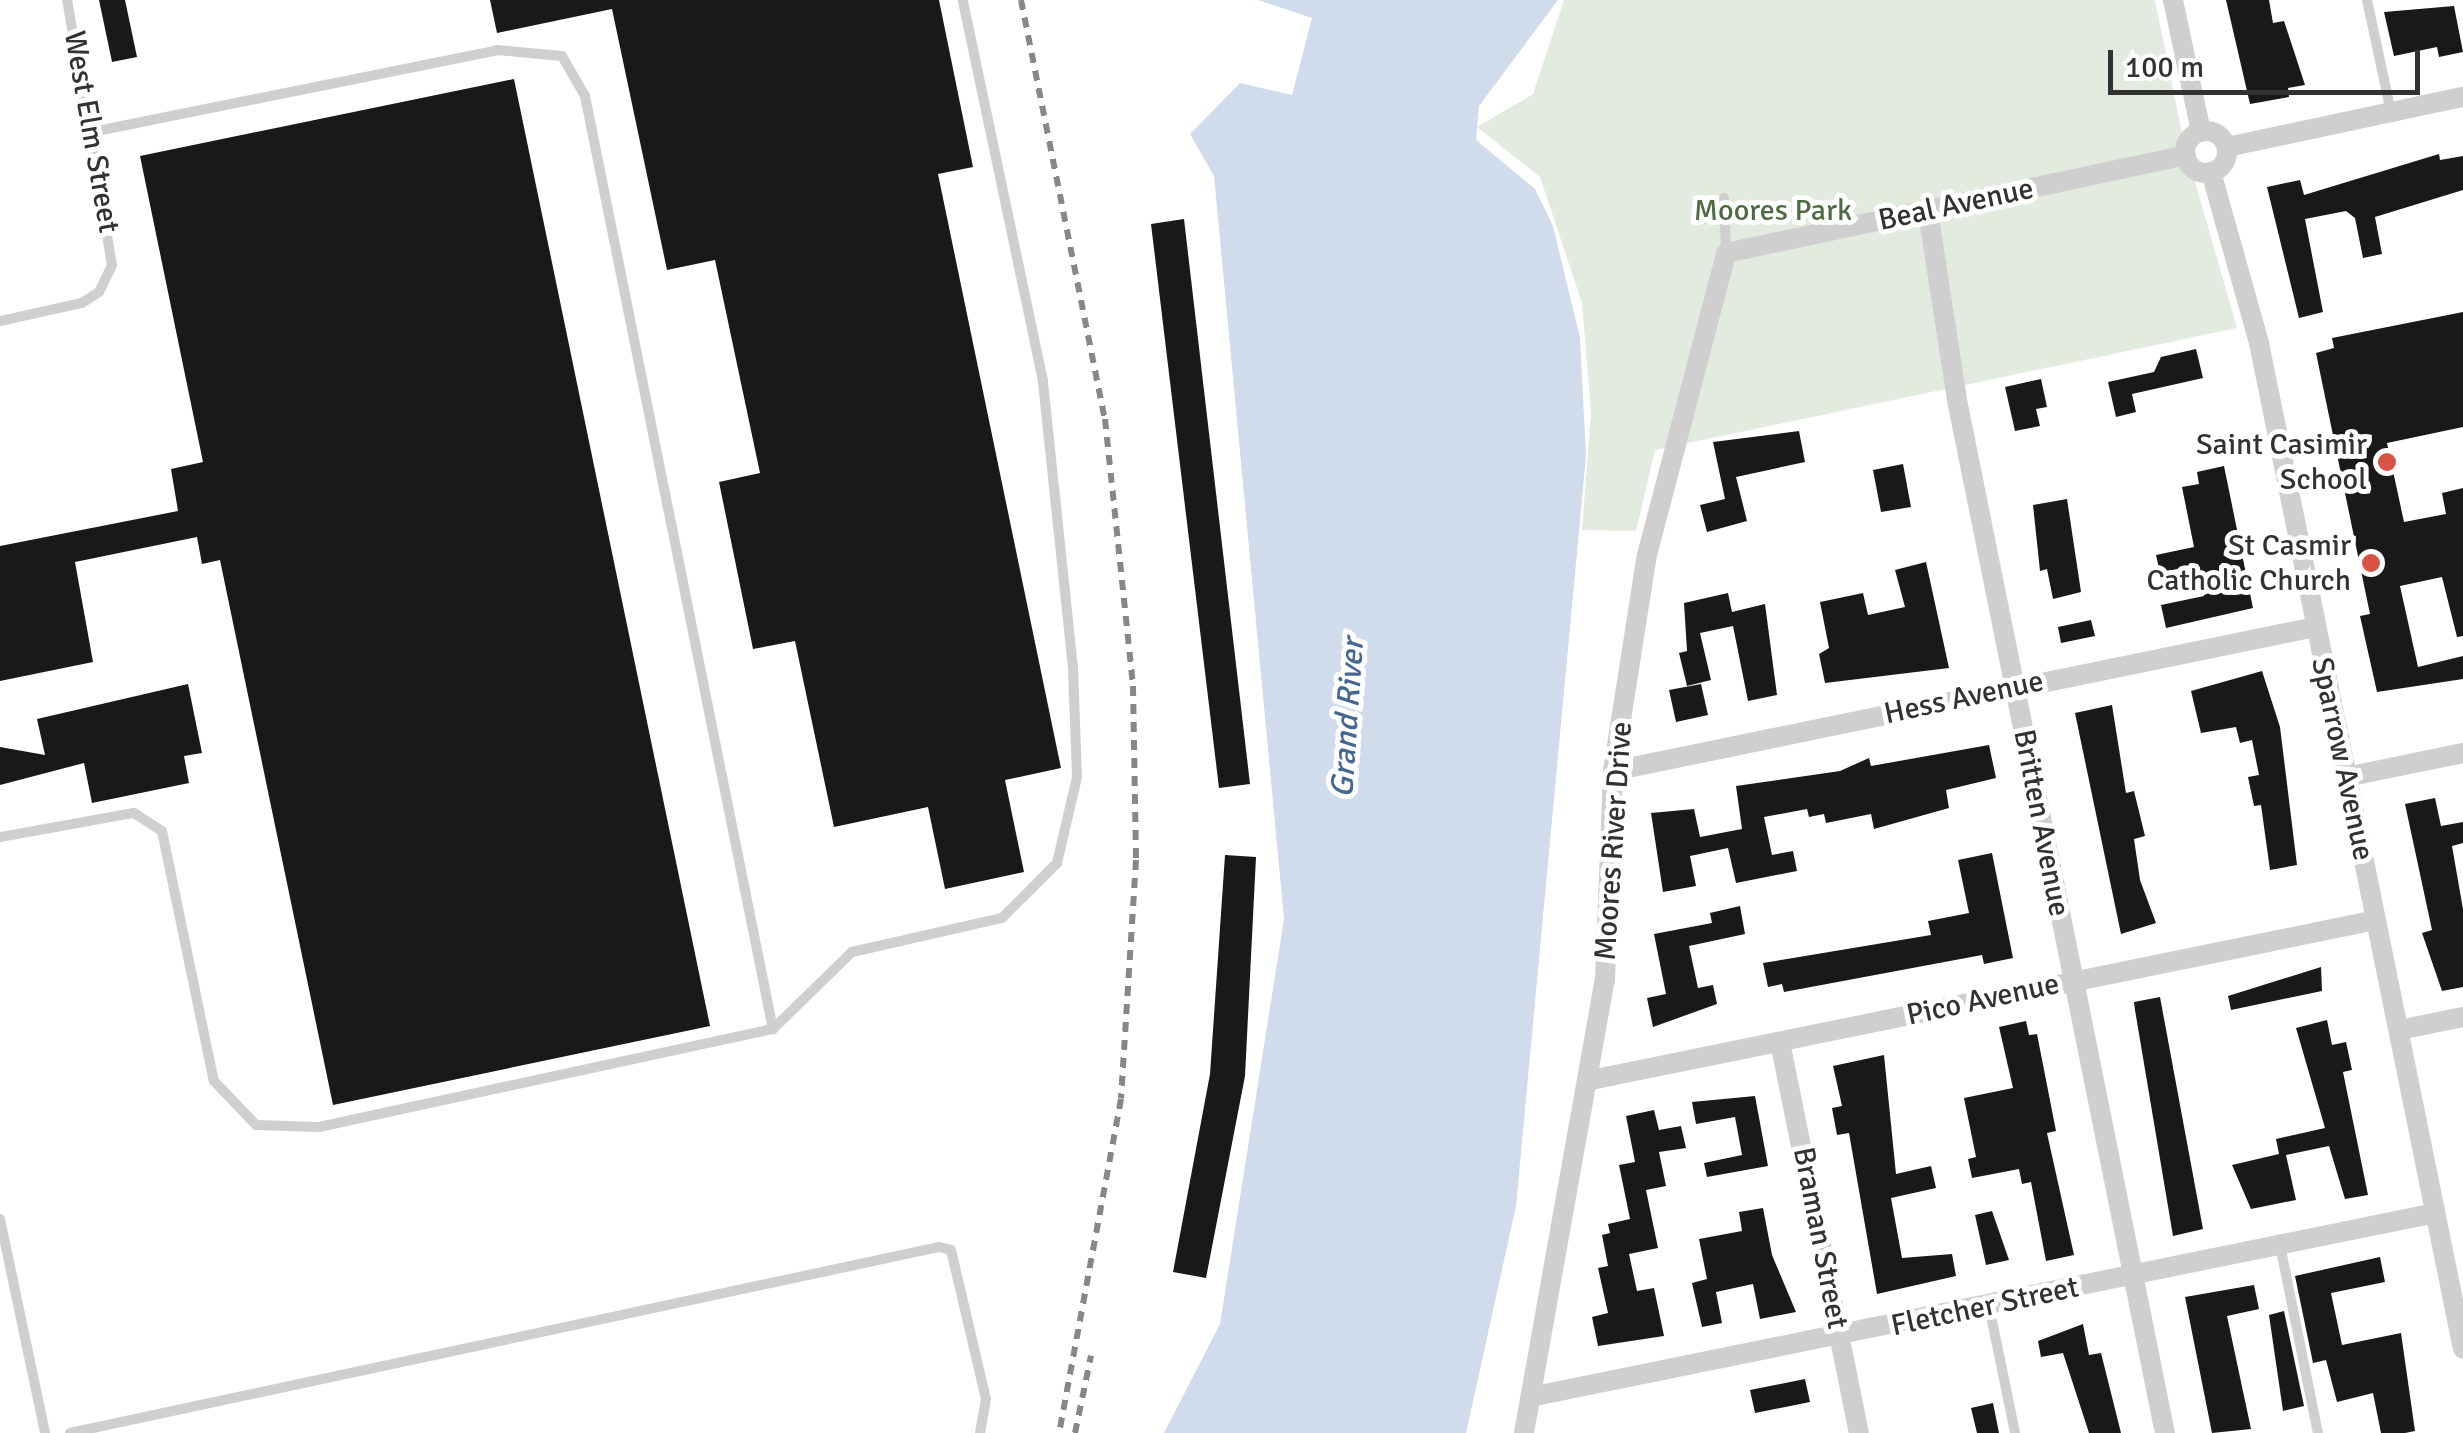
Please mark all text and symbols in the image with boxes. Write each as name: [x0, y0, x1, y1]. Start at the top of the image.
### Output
street label: West Elm Street: [56, 28, 126, 236]
scale bar: [2113, 30, 2426, 92]
text: 100 m: [2125, 49, 2204, 86]
street label: Beal Avenue: [1875, 171, 2037, 239]
park label: Moores Park: [1694, 193, 1852, 229]
place label: Saint Casimir School: [2196, 427, 2367, 498]
marker: Saint Casimir School: [2376, 451, 2398, 473]
place label: St Casmir Catholic Church: [2146, 528, 2351, 598]
marker: St Casmir Catholic Church: [2360, 552, 2382, 574]
water label: Grand River: [1323, 637, 1373, 799]
street label: Sparrow Avenue: [2303, 654, 2381, 864]
street label: Hess Avenue: [1881, 664, 2047, 732]
street label: Moores River Drive: [1588, 720, 1640, 962]
street label: Britten Avenue: [2005, 726, 2077, 920]
street label: Pico Avenue: [1903, 966, 2063, 1034]
street label: Braman Street: [1785, 1144, 1855, 1332]
street label: Fletcher Street: [1888, 1270, 2082, 1344]

